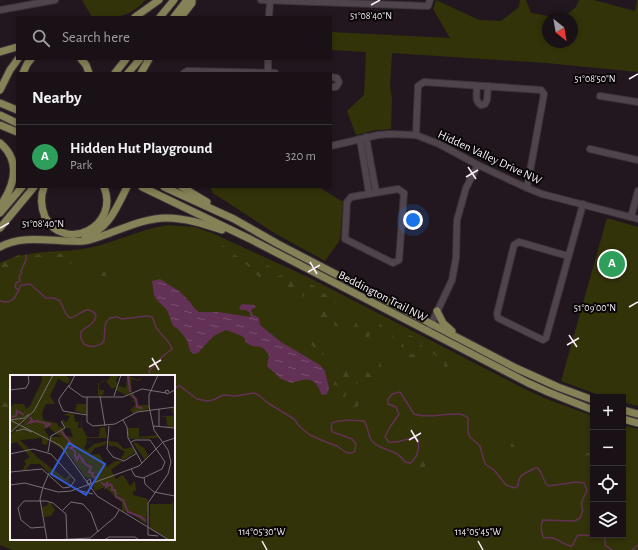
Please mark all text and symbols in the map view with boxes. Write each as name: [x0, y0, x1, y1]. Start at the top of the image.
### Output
text: 51°08'40"N: [350, 11, 392, 21]
north arrow: [542, 12, 578, 48]
search box: [16, 16, 332, 60]
icon: search: [30, 27, 52, 49]
text: Search here: [62, 30, 130, 45]
text: 51°08'50"N: [574, 74, 616, 84]
text: Nearby: [32, 89, 82, 106]
street label: Hidden Valley Drive NW: [436, 128, 544, 187]
text: Hidden Hut Playground: [70, 141, 212, 156]
text: A: [41, 150, 49, 163]
text: 320 m: [285, 150, 316, 163]
text: Park: [70, 159, 92, 172]
your location: [403, 210, 423, 230]
text: 51°08'40"N: [22, 219, 64, 229]
pin: A: [599, 249, 625, 279]
street label: Beddington Trail NW: [337, 268, 430, 324]
text: 51°09'00"N: [574, 303, 616, 313]
inset map: [10, 375, 175, 540]
map controls: [590, 394, 626, 538]
button: +: [590, 394, 626, 430]
button: −: [590, 430, 626, 466]
button: locate: [590, 466, 626, 502]
button: layers: [590, 502, 626, 538]
text: 114°05'30"W: [238, 527, 286, 537]
text: 114°05'45"W: [455, 527, 501, 537]

